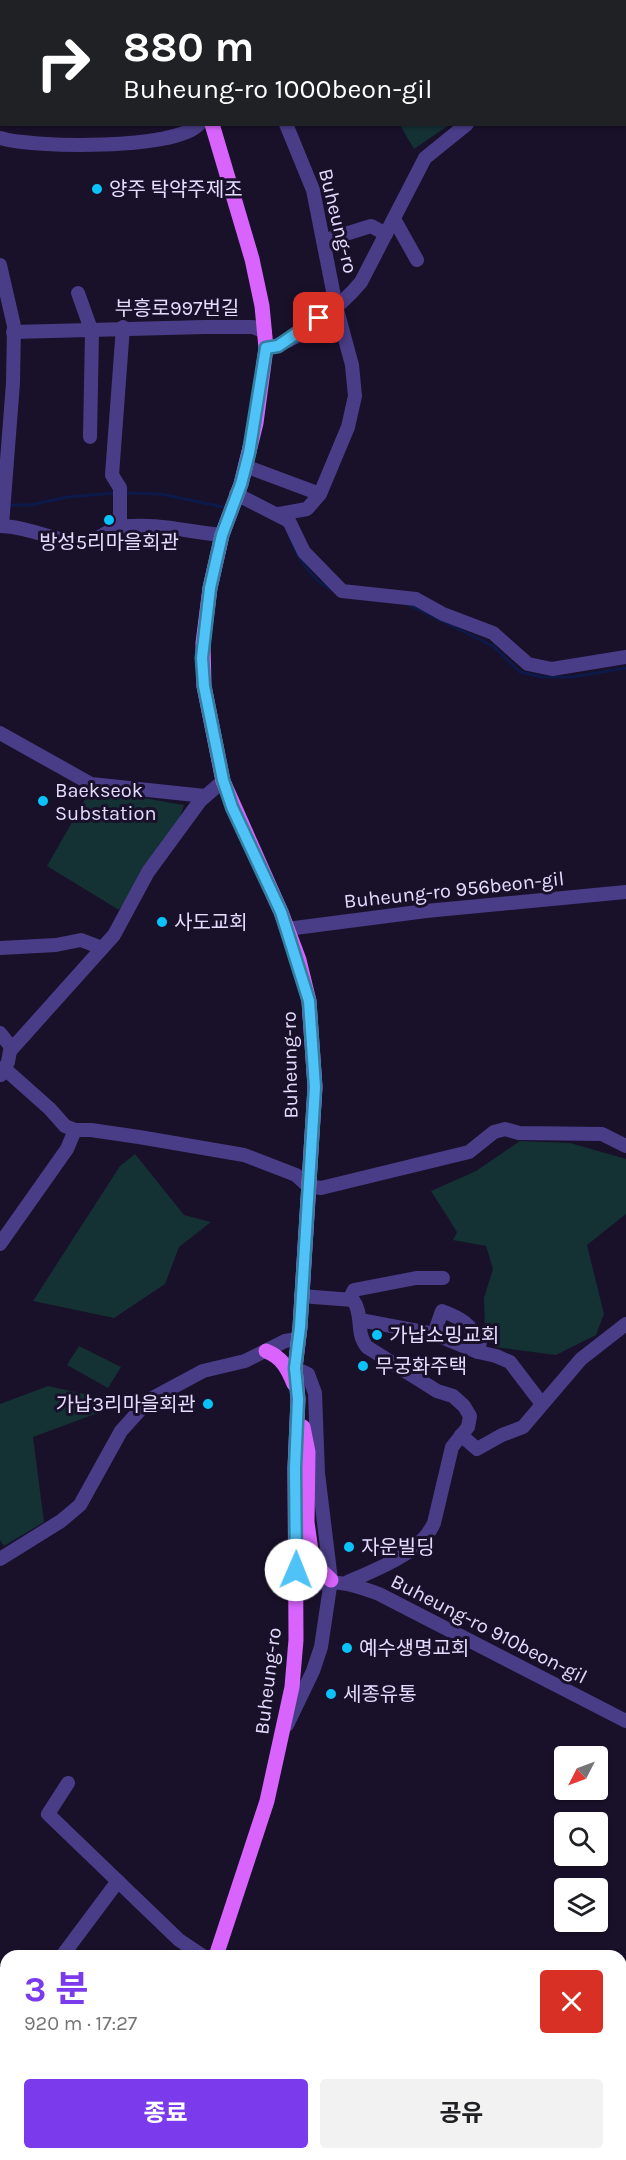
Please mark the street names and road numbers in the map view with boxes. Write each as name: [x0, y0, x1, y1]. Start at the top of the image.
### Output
street label: Buheung-ro: [314, 166, 362, 276]
street label: 부흥로997번길: [115, 297, 239, 320]
street label: Buheung-ro 956beon-gil: [343, 867, 565, 913]
street label: Buheung-ro: [278, 1011, 302, 1119]
street label: Buheung-ro 910beon-gil: [387, 1569, 591, 1689]
street label: Buheung-ro: [250, 1626, 286, 1736]

